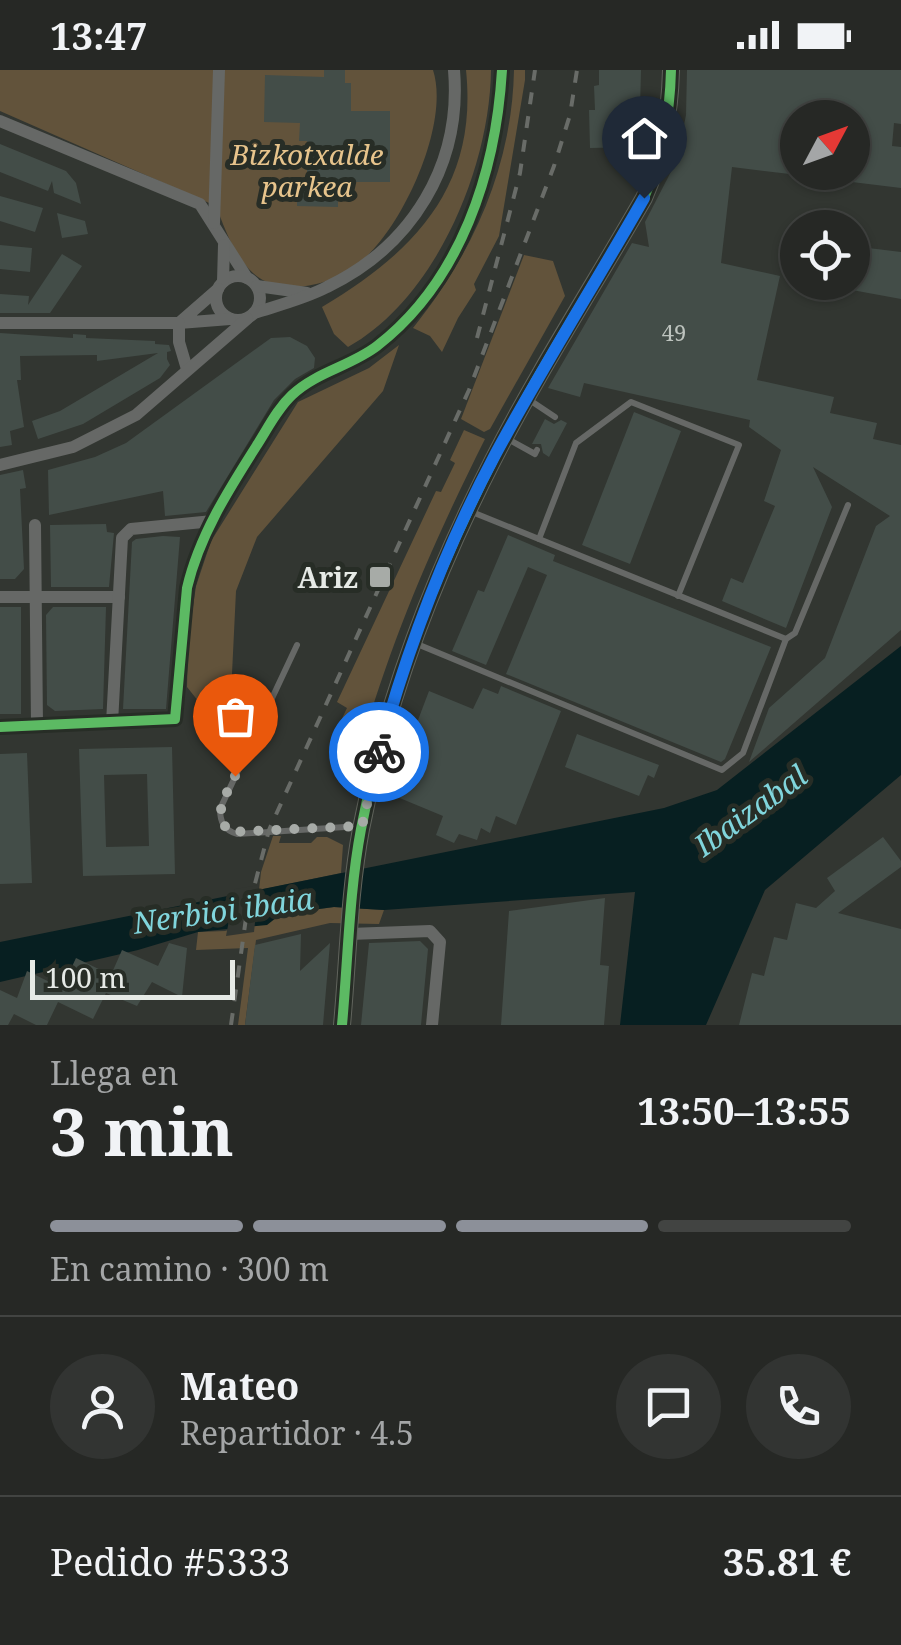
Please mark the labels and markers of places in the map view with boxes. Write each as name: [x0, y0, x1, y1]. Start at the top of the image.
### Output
pin: [602, 96, 687, 199]
place label: Ariz: [298, 558, 358, 596]
marker: Ariz: [367, 564, 393, 590]
pin: [193, 674, 278, 777]

